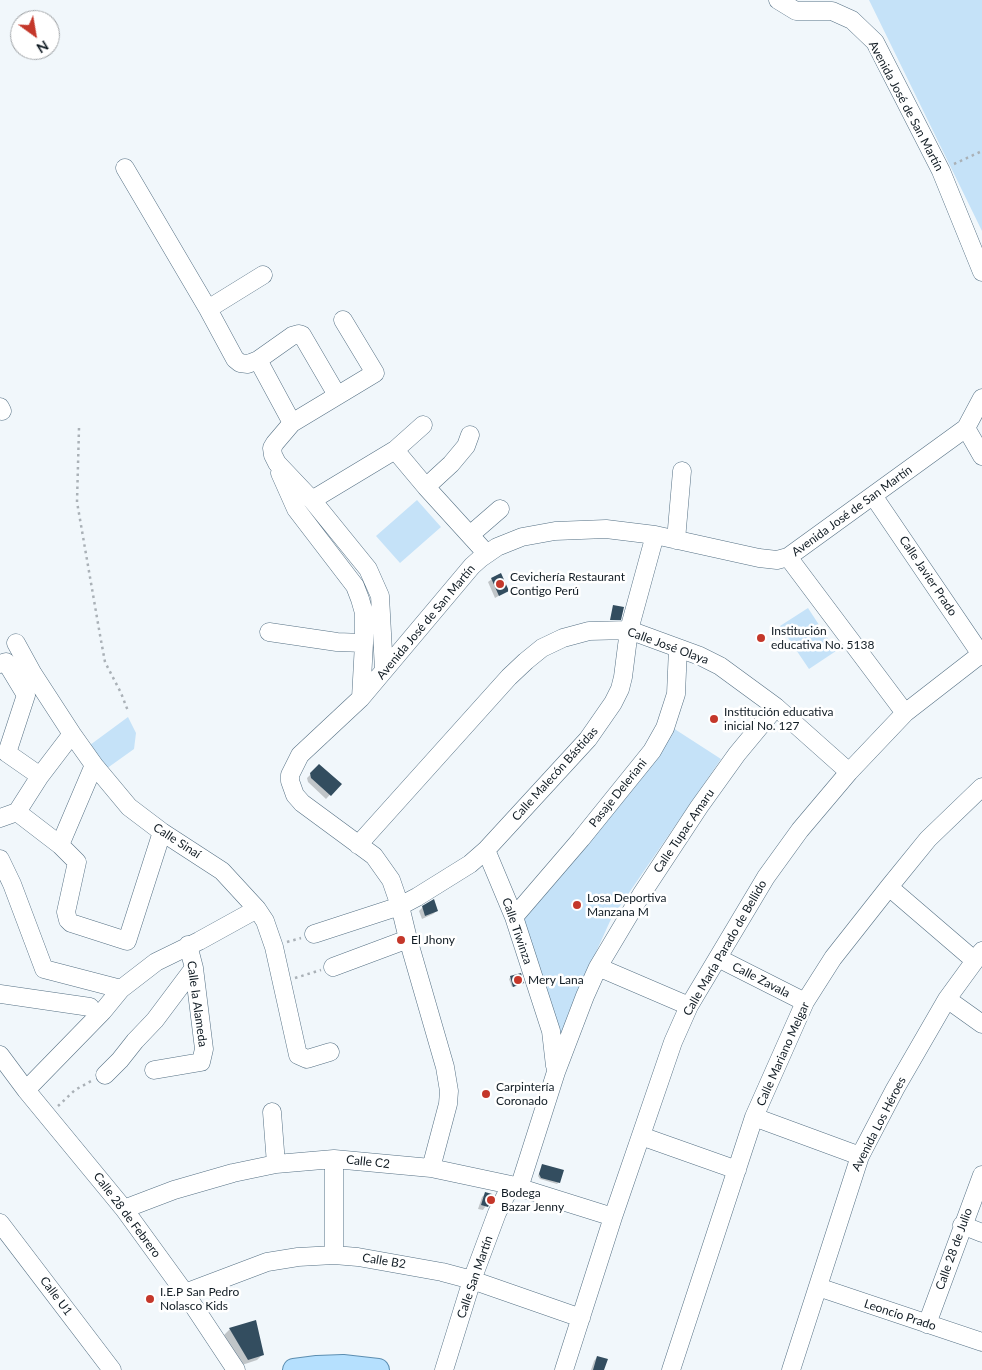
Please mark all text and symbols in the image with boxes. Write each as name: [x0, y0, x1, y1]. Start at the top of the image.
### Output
north arrow: [10, 10, 60, 60]
text: N: [34, 37, 52, 57]
street label: Avenida José de San Martín: [866, 38, 946, 174]
street label: Avenida José de San Martín: [789, 462, 915, 560]
street label: Calle Javier Prado: [896, 533, 960, 619]
street label: Avenida José de San Martín: [374, 562, 478, 682]
place label: Cevichería Restaurant Contigo Perú: [510, 570, 625, 598]
marker: Cevichería Restaurant Contigo Perú: [494, 578, 506, 590]
place label: Institución educativa No. 5138: [771, 624, 874, 652]
street label: Calle José Olaya: [625, 625, 711, 667]
marker: Institución educativa No. 5138: [755, 632, 767, 644]
place label: Institución educativa inicial No. 127: [724, 705, 834, 733]
marker: Institución educativa inicial No. 127: [708, 713, 720, 725]
street label: Calle Malecón Bástidas: [509, 724, 601, 824]
street label: Pasaje Deleriani: [586, 756, 650, 830]
street label: Calle Tupac Amaru: [651, 786, 717, 876]
street label: Calle Sinaí: [150, 820, 204, 862]
street label: Calle María Parado de Bellido: [680, 878, 770, 1018]
place label: Losa Deportiva Manzana M: [587, 891, 666, 919]
street label: Calle Tiwinza: [499, 896, 535, 966]
marker: Losa Deportiva Manzana M: [571, 899, 583, 911]
place label: El Jhony: [411, 933, 455, 947]
marker: El Jhony: [395, 934, 407, 946]
street label: Calle Zavala: [730, 959, 792, 1001]
street label: Calle la Alameda: [184, 960, 210, 1048]
place label: Mery Lana: [528, 973, 584, 987]
marker: Mery Lana: [512, 974, 524, 986]
street label: Calle Mariano Melgar: [754, 1000, 812, 1108]
street label: Avenida Los Héroes: [849, 1074, 909, 1174]
place label: Carpintería Coronado: [496, 1080, 554, 1108]
marker: Carpintería Coronado: [480, 1088, 492, 1100]
street label: Calle C2: [345, 1153, 391, 1171]
street label: Calle 28 de Febrero: [90, 1170, 164, 1260]
place label: Bodega Bazar Jenny: [501, 1186, 564, 1214]
marker: Bodega Bazar Jenny: [485, 1194, 497, 1206]
street label: Calle 28 de Julio: [932, 1206, 976, 1292]
street label: Calle San Martín: [454, 1234, 496, 1320]
street label: Calle B2: [361, 1250, 407, 1272]
street label: Calle U1: [37, 1274, 75, 1318]
place label: I.E.P San Pedro Nolasco Kids: [160, 1285, 239, 1313]
marker: I.E.P San Pedro Nolasco Kids: [144, 1293, 156, 1305]
street label: Leoncio Prado: [862, 1297, 938, 1333]

